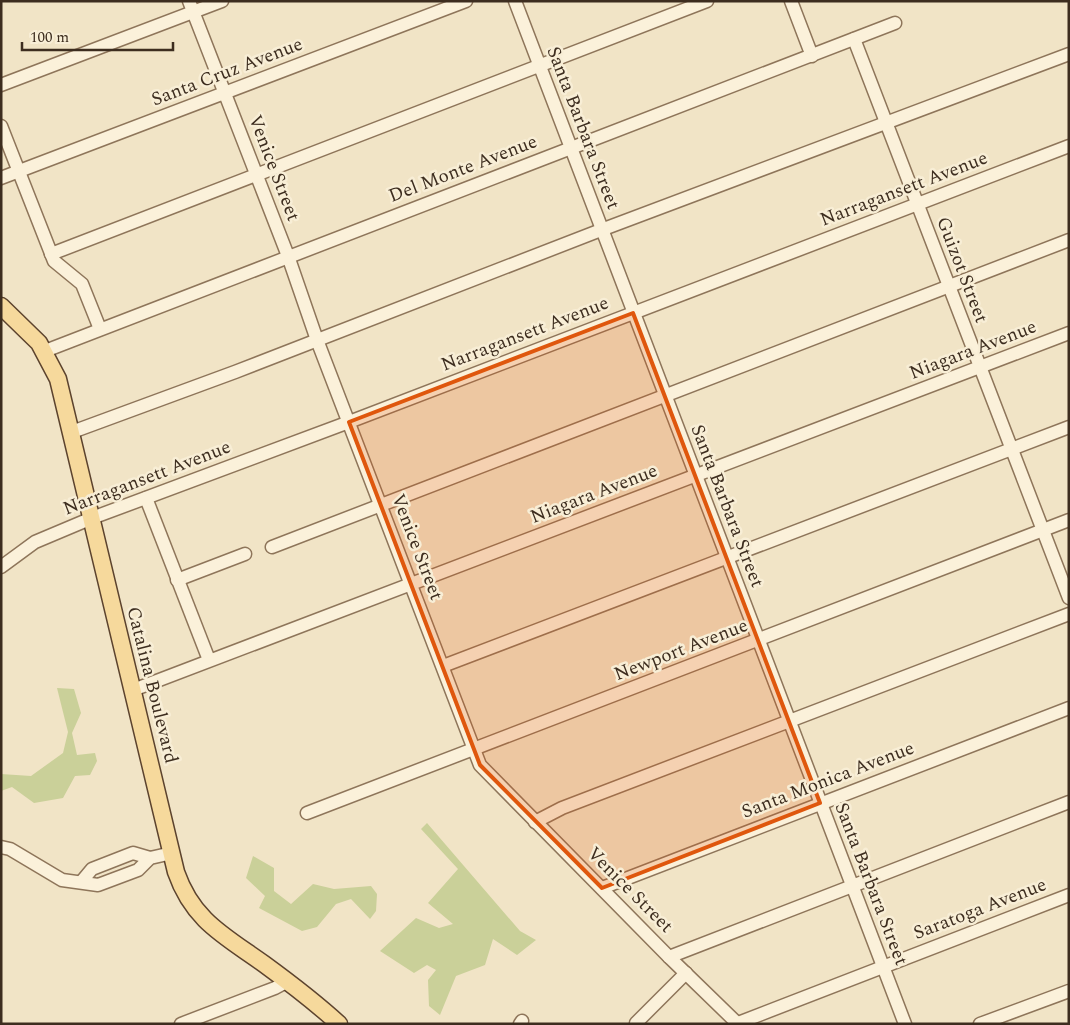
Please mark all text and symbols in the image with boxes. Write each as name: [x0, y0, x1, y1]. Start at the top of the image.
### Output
scale bar: [22, 20, 174, 52]
text: 100 m: [30, 26, 69, 49]
street label: Santa Cruz Avenue: [147, 30, 307, 114]
street label: Santa Barbara Street: [539, 42, 628, 214]
street label: Venice Street: [240, 110, 308, 226]
street label: Del Monte Avenue: [384, 127, 542, 211]
street label: Narragansett Avenue: [816, 144, 992, 234]
street label: Guizot Street: [928, 213, 996, 328]
street label: Narragansett Avenue: [437, 289, 613, 379]
street label: Niagara Avenue: [905, 312, 1041, 388]
street label: Santa Barbara Street: [683, 420, 772, 592]
street label: Narragansett Avenue: [59, 433, 235, 523]
street label: Niagara Avenue: [526, 456, 662, 532]
street label: Venice Street: [383, 489, 451, 605]
street label: Catalina Boulevard: [119, 604, 185, 766]
street label: Newport Avenue: [610, 611, 752, 689]
street label: Santa Monica Avenue: [737, 734, 919, 826]
street label: Santa Barbara Street: [827, 798, 916, 970]
street label: Venice Street: [580, 840, 680, 940]
street label: Saratoga Avenue: [909, 870, 1051, 948]

